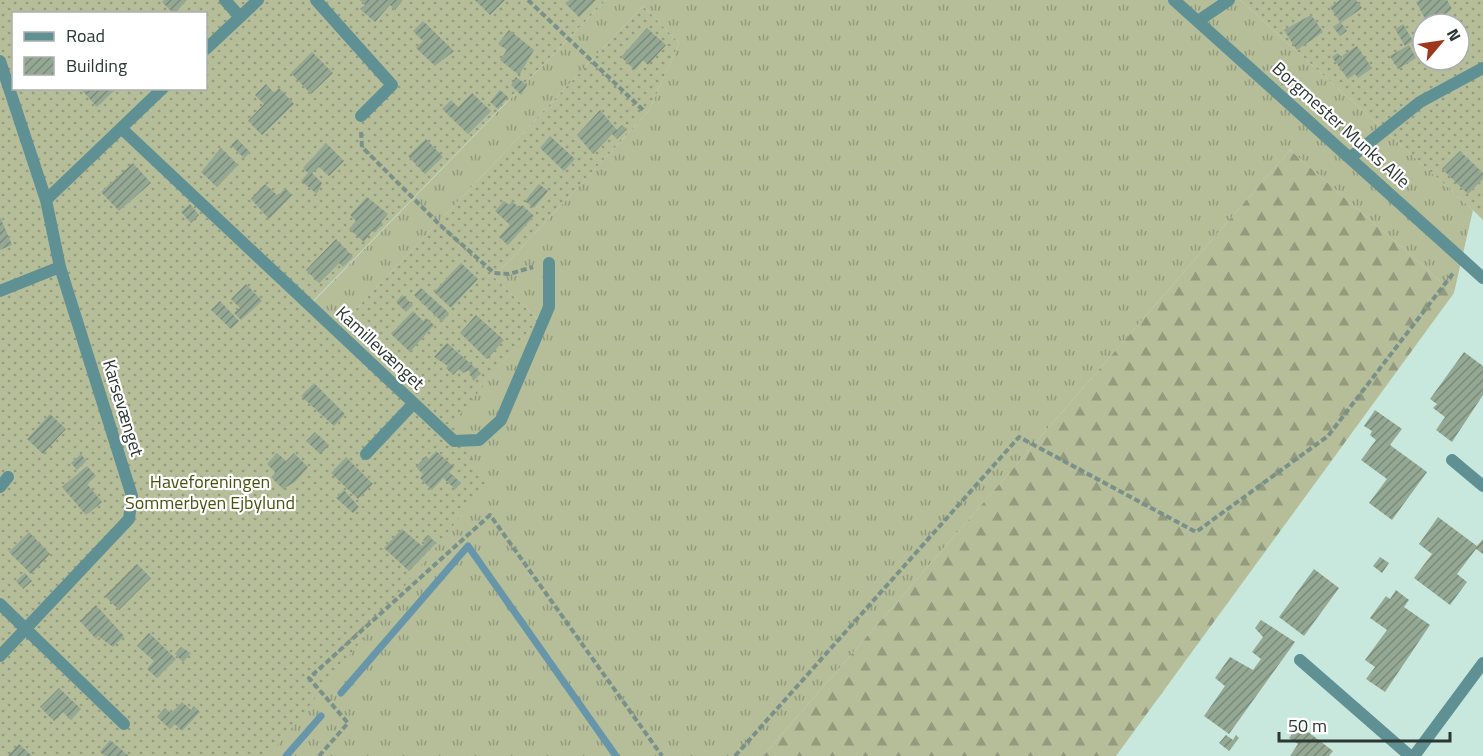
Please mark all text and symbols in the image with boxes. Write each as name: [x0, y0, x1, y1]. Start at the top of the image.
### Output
legend: [12, 12, 207, 90]
north arrow: [1411, 12, 1471, 72]
text: Road: [66, 22, 105, 49]
text: N: [1441, 24, 1467, 45]
text: Building: [66, 52, 127, 79]
street label: Borgmester Munks Alle: [1266, 55, 1416, 194]
street label: Kamillevænget: [330, 299, 431, 396]
street label: Karsevænget: [96, 356, 151, 460]
park label: Haveforeningen Sommerbyen Ejbylund: [125, 468, 295, 516]
scale bar: [1279, 705, 1450, 743]
text: 50 m: [1288, 712, 1327, 739]

